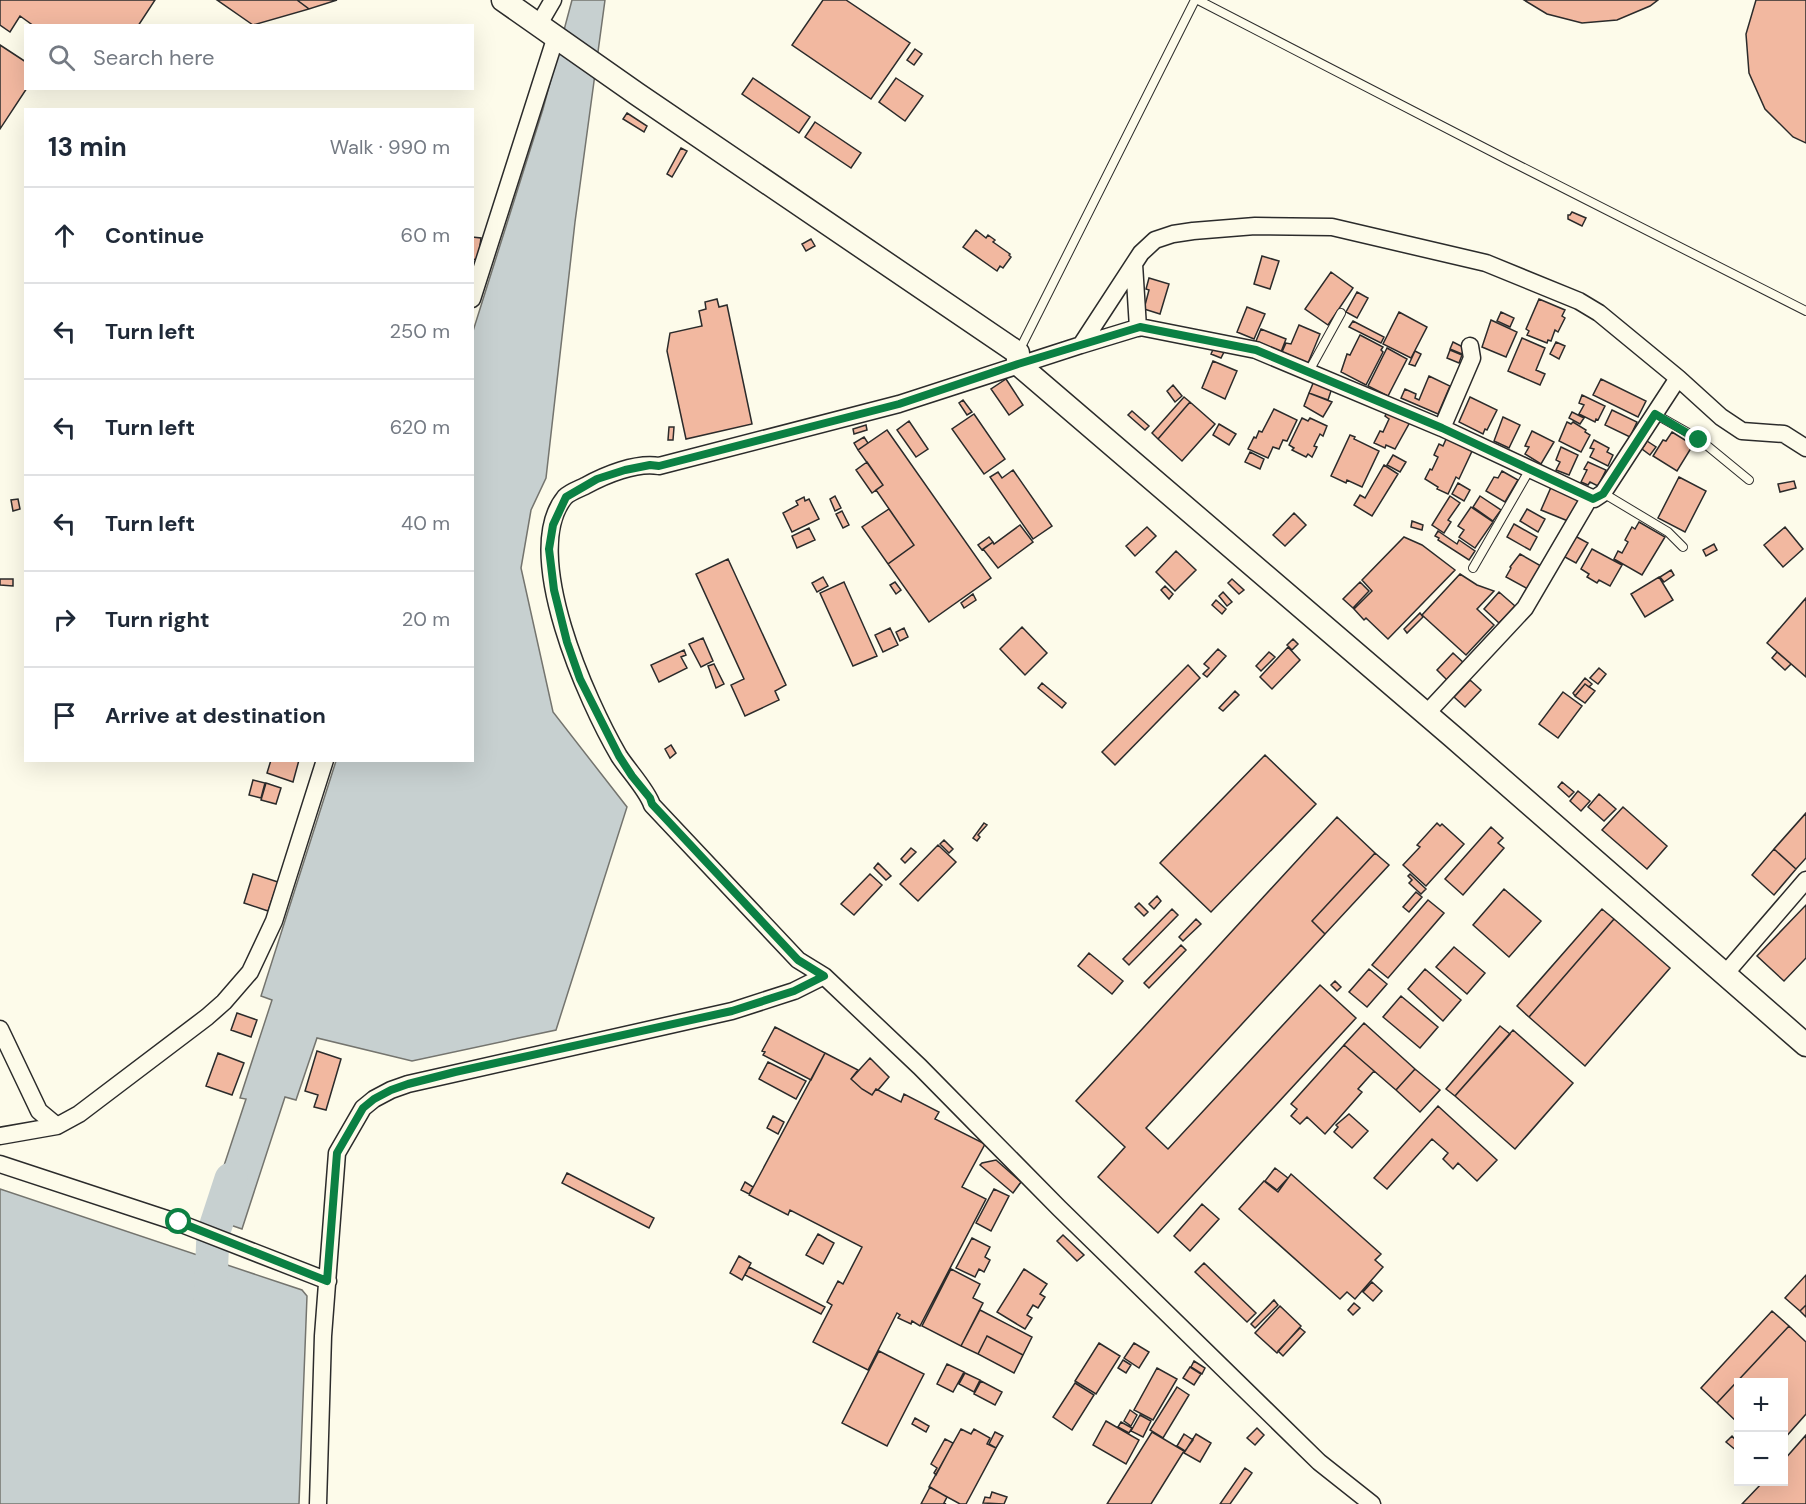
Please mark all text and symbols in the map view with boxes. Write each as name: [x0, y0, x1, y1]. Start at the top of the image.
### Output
search box: [24, 24, 474, 90]
icon: search: [45, 41, 78, 74]
text: Search here: [93, 43, 214, 72]
text: 13 min: [48, 130, 127, 164]
text: Walk · 990 m: [330, 134, 450, 160]
icon: ahead: [48, 219, 81, 252]
text: Continue: [105, 221, 204, 250]
text: 60 m: [401, 222, 450, 248]
icon: left: [48, 315, 81, 348]
text: Turn left: [105, 317, 195, 346]
text: 250 m: [389, 318, 450, 344]
icon: left: [48, 411, 81, 444]
text: Turn left: [105, 413, 195, 442]
text: 620 m: [390, 414, 450, 440]
route end: [1685, 426, 1711, 452]
icon: left: [48, 507, 81, 540]
text: Turn left: [105, 509, 195, 538]
text: 40 m: [401, 510, 450, 536]
icon: right: [48, 603, 81, 636]
text: Turn right: [105, 605, 210, 634]
text: 20 m: [402, 606, 450, 632]
icon: arrive: [48, 699, 81, 732]
text: Arrive at destination: [105, 701, 326, 730]
route start: [165, 1208, 191, 1234]
map controls: [1734, 1378, 1788, 1486]
button: +: [1734, 1378, 1788, 1432]
button: −: [1734, 1432, 1788, 1486]

